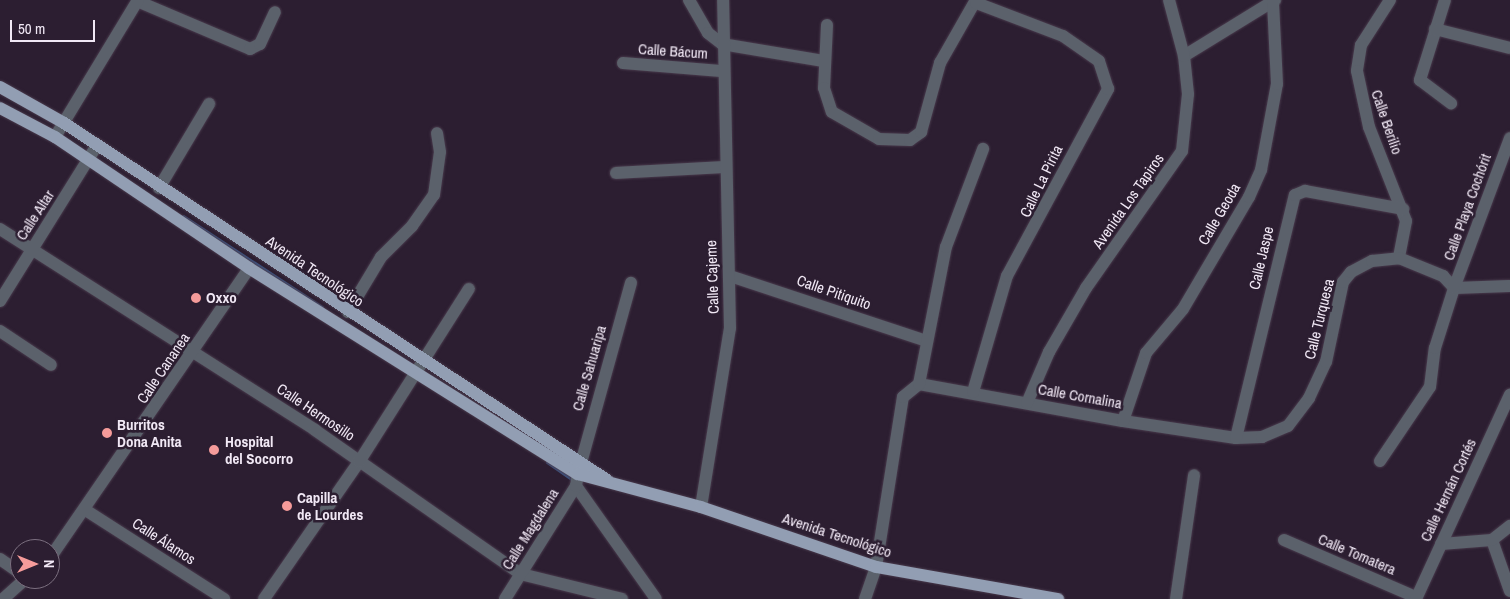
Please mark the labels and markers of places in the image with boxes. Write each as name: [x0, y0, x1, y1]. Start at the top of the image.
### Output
place label: Oxxo: [206, 289, 237, 307]
marker: Oxxo: [190, 292, 202, 304]
place label: Burritos Dona Anita: [117, 415, 182, 450]
marker: Burritos Dona Anita: [101, 427, 113, 439]
place label: Hospital del Socorro: [225, 432, 293, 467]
marker: Hospital del Socorro: [207, 443, 221, 457]
place label: Capilla de Lourdes: [297, 488, 363, 523]
marker: Capilla de Lourdes: [281, 500, 293, 512]

